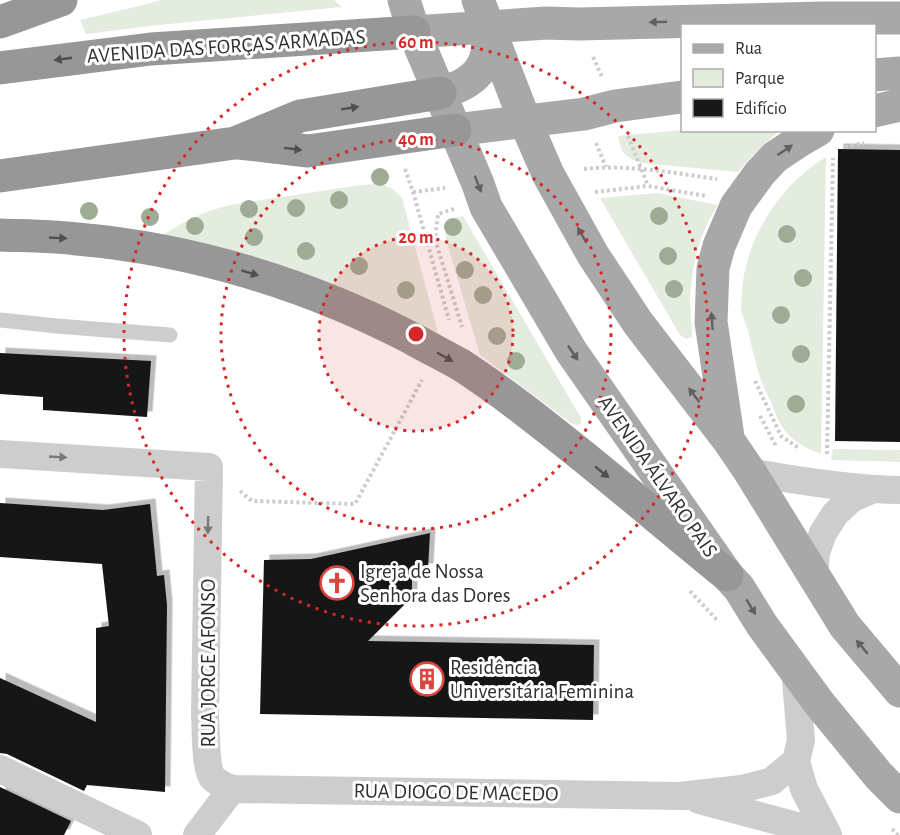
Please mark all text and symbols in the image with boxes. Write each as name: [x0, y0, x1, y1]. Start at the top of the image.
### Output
one-way arrow: [648, 17, 667, 27]
legend: [681, 24, 876, 132]
street label: AVENIDA DAS FORÇAS ARMADAS: [86, 26, 366, 67]
text: 60 m: [398, 34, 434, 52]
text: Rua: [735, 40, 762, 58]
one-way arrow: [53, 55, 72, 64]
text: Parque: [735, 70, 784, 88]
text: Edifício: [735, 100, 787, 118]
one-way arrow: [341, 103, 360, 112]
text: 40 m: [398, 131, 434, 149]
one-way arrow: [777, 144, 793, 156]
one-way arrow: [283, 145, 302, 154]
one-way arrow: [473, 175, 483, 193]
one-way arrow: [577, 227, 587, 244]
text: 20 m: [398, 229, 434, 247]
one-way arrow: [49, 233, 68, 242]
one-way arrow: [241, 269, 259, 278]
one-way arrow: [707, 312, 716, 331]
centre of rings: [406, 324, 426, 344]
one-way arrow: [567, 345, 579, 361]
one-way arrow: [437, 351, 453, 362]
one-way arrow: [688, 387, 700, 402]
street label: AVENIDA ÁLVARO PAIS: [594, 391, 723, 561]
one-way arrow: [49, 452, 68, 462]
one-way arrow: [594, 465, 609, 478]
one-way arrow: [203, 516, 213, 535]
place label: Igreja de Nossa Senhora das Dores: [360, 561, 510, 606]
church icon: Igreja de Nossa Senhora das Dores: [319, 565, 355, 601]
street label: RUA JORGE AFONSO: [198, 579, 219, 747]
one-way arrow: [745, 599, 756, 615]
one-way arrow: [856, 640, 869, 655]
place label: Residência Universitária Feminina: [450, 657, 634, 702]
building icon: Residência Universitária Feminina: [409, 661, 445, 697]
street label: RUA DIOGO DE MACEDO: [353, 780, 559, 805]

